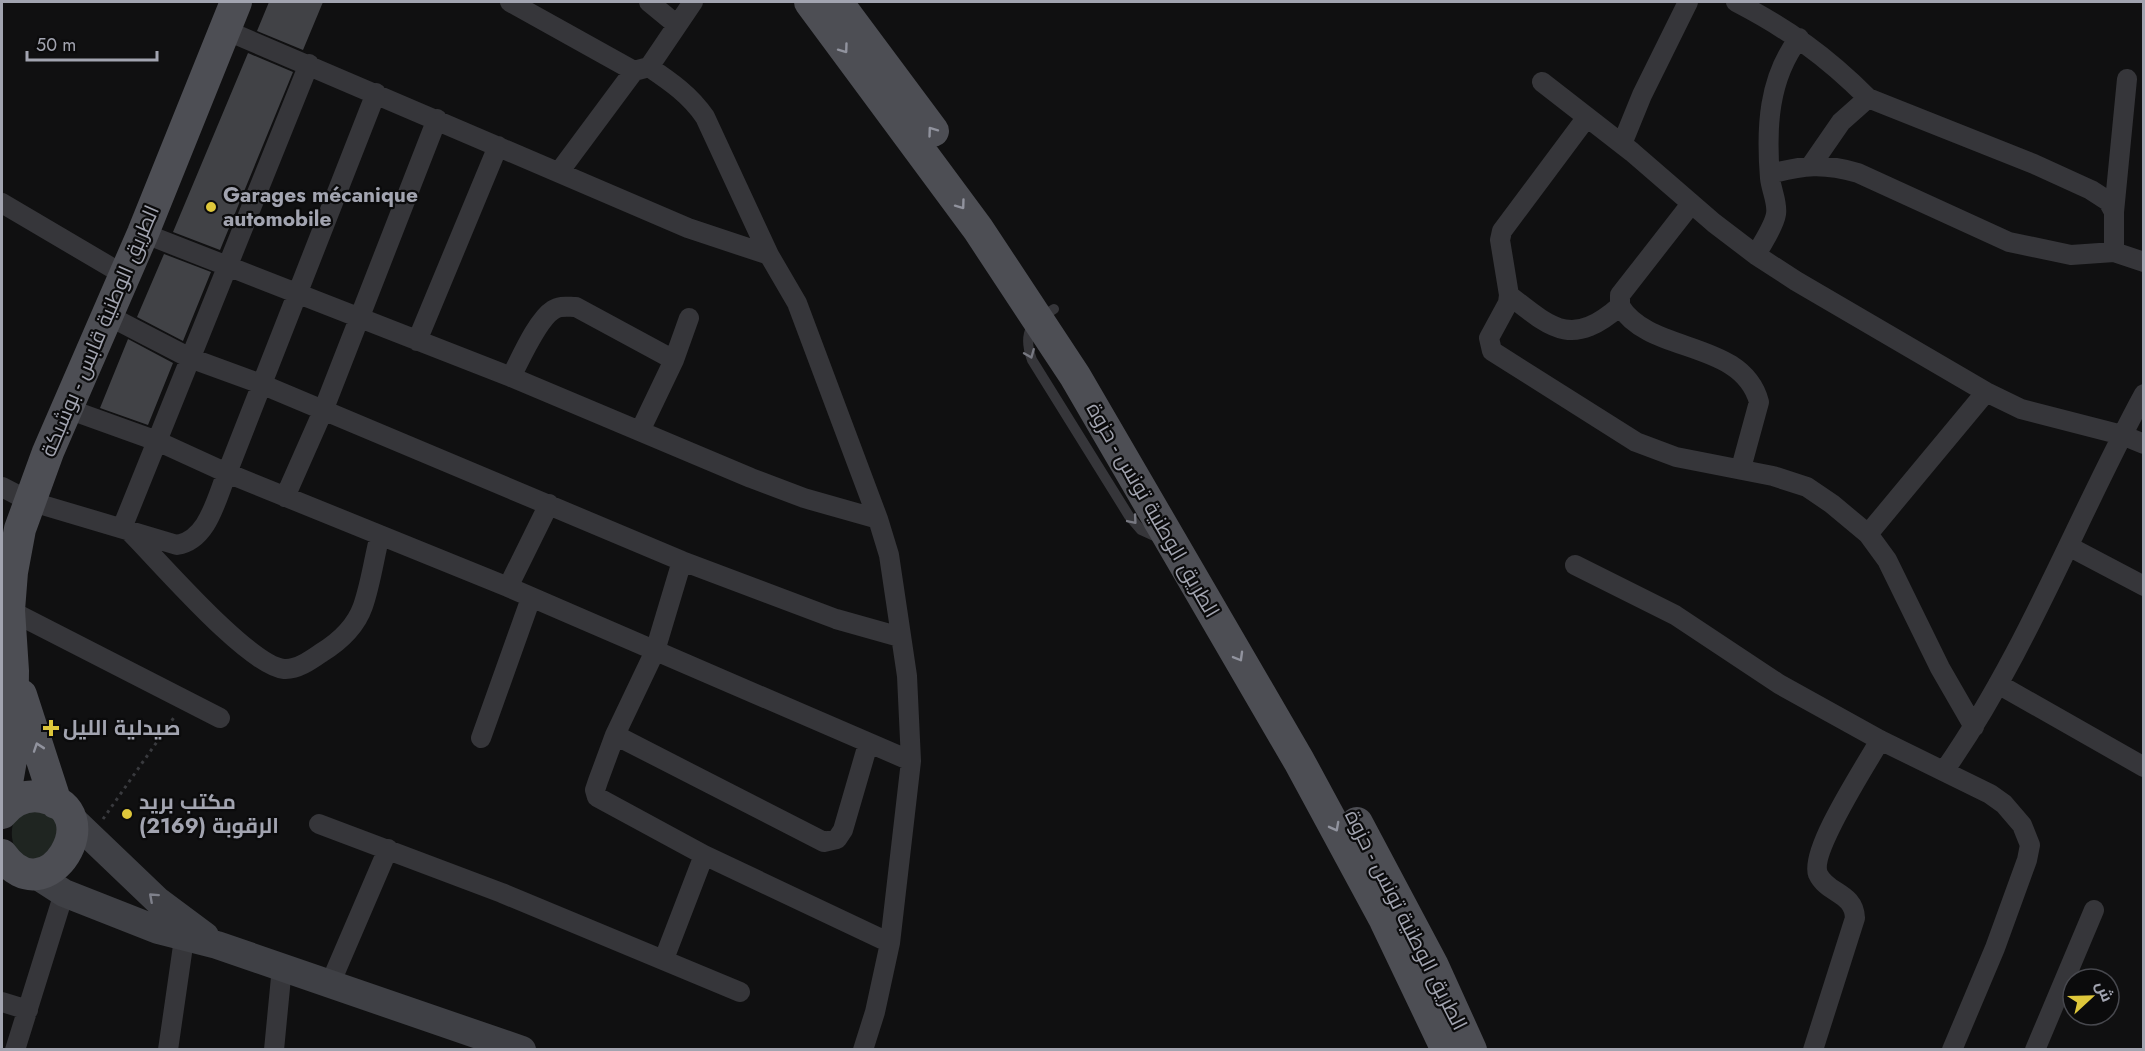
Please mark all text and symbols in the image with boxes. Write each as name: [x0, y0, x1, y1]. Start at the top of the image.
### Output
scale bar: [27, 24, 158, 62]
text: 50 m: [36, 32, 76, 58]
one-way arrow: [837, 42, 848, 53]
one-way arrow: [928, 127, 939, 138]
place label: Garages mécanique automobile: [223, 180, 418, 234]
one-way arrow: [953, 199, 964, 210]
marker: Garages mécanique automobile: [204, 200, 218, 214]
street label: الطريق الوطنية قابس - بوشبكة: [33, 201, 167, 461]
one-way arrow: [1023, 348, 1035, 359]
street label: الطريق الوطنية تونس - حزوة: [1079, 397, 1227, 623]
one-way arrow: [1125, 513, 1136, 524]
one-way arrow: [1232, 651, 1243, 661]
place label: صيدلية الليل: [63, 713, 181, 743]
marker: صيدلية الليل: [44, 721, 58, 735]
one-way arrow: [32, 742, 45, 753]
place label: مكتب بريد الرقوبة (2169): [139, 787, 279, 841]
street label: الطريق الوطنية تونس - حزوة: [1337, 804, 1475, 1036]
marker: مكتب بريد الرقوبة (2169): [120, 807, 134, 821]
one-way arrow: [1328, 821, 1339, 831]
one-way arrow: [150, 893, 160, 904]
north arrow: [2061, 967, 2121, 1027]
text: ش: [2090, 978, 2119, 1005]

